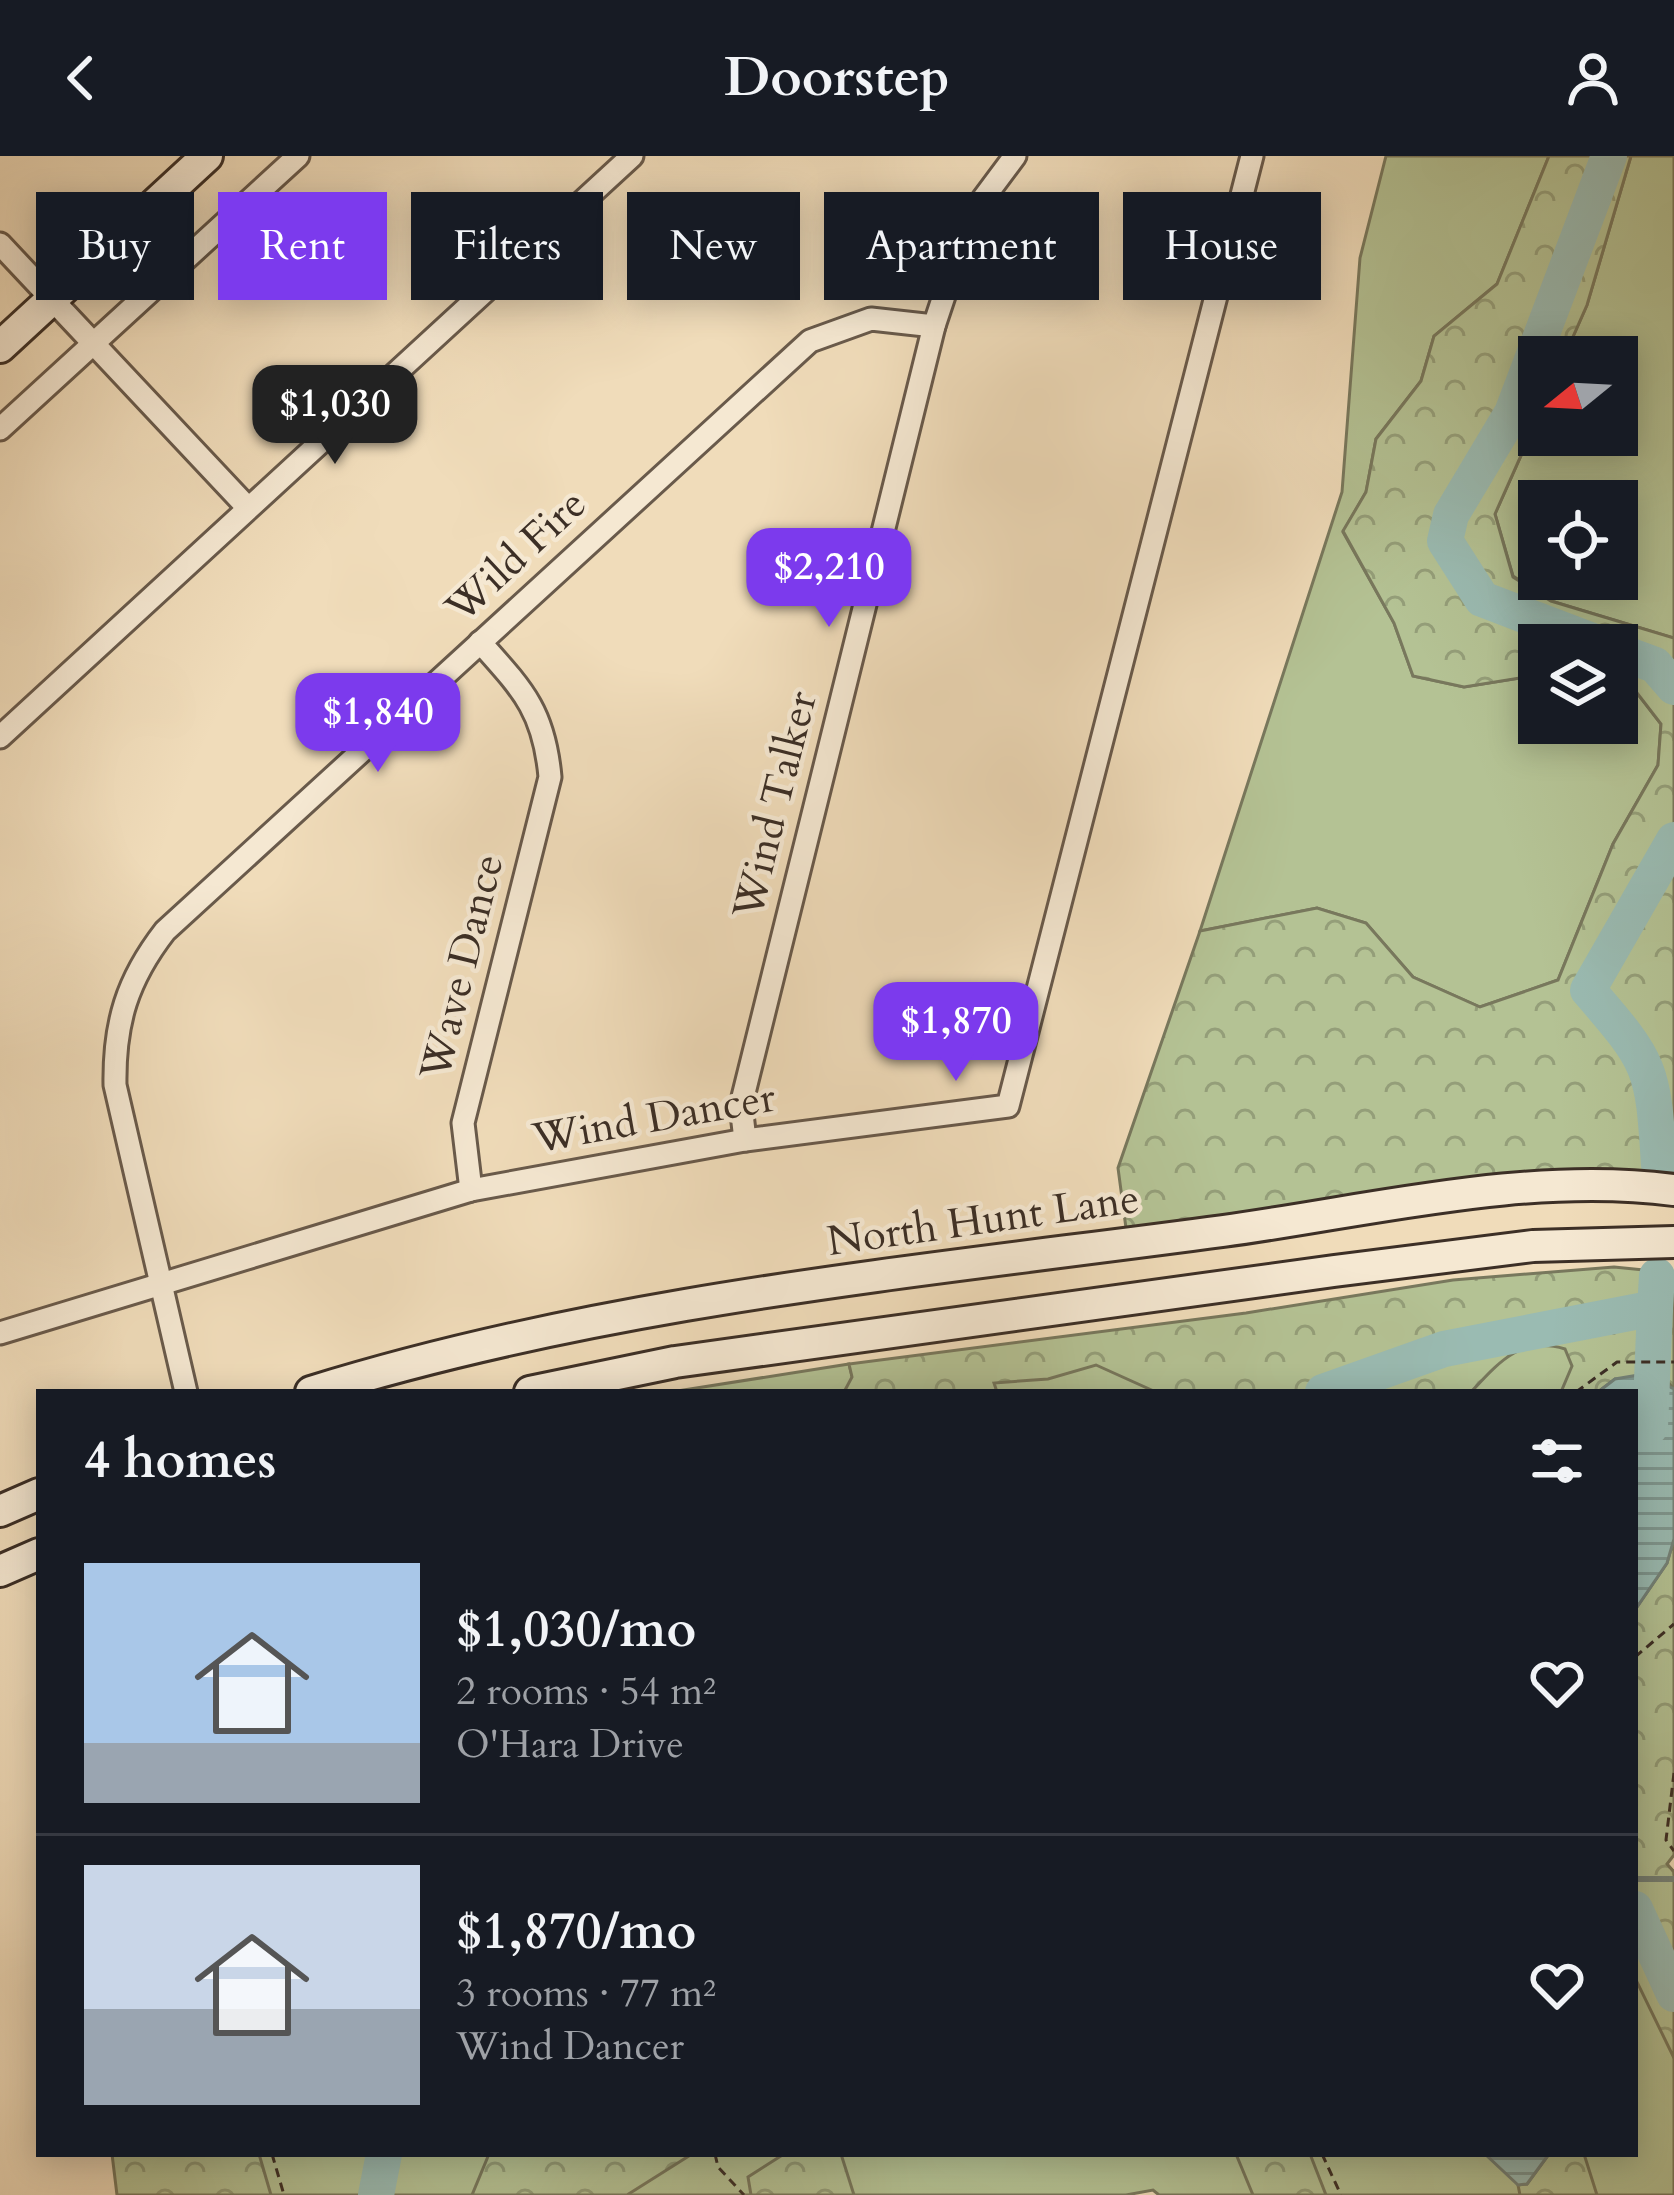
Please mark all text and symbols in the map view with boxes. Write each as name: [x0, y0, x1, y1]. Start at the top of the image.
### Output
text: Doorstep: [724, 42, 950, 115]
icon: back: [48, 45, 114, 111]
icon: person: [1560, 45, 1626, 111]
chip: Buy: [36, 192, 194, 300]
chip: Rent: [218, 192, 387, 300]
chip: Filters: [411, 192, 603, 300]
chip: New: [627, 192, 800, 300]
chip: Apartment: [824, 192, 1099, 300]
chip: House: [1123, 192, 1321, 300]
north arrow: [1518, 336, 1638, 456]
map controls: [1518, 336, 1638, 744]
pin: $1,030: [237, 365, 433, 467]
text: $1,030: [279, 377, 391, 430]
street label: Wild Fire: [433, 476, 599, 636]
button: locate: [1518, 480, 1638, 600]
pin: $2,210: [731, 528, 927, 630]
text: $2,210: [773, 540, 885, 593]
button: layers: [1518, 624, 1638, 744]
pin: $1,840: [280, 673, 476, 775]
text: $1,840: [322, 685, 434, 738]
street label: Wind Talker: [719, 685, 831, 926]
street label: Wave Dance: [406, 848, 518, 1087]
pin: $1,870: [858, 982, 1054, 1084]
text: $1,870: [900, 994, 1012, 1047]
street label: Wind Dancer: [527, 1069, 780, 1168]
street label: North Hunt Lane: [823, 1170, 1143, 1270]
text: 4 homes: [84, 1426, 276, 1496]
icon: filters: [1524, 1428, 1590, 1494]
text: $1,030/mo: [456, 1595, 696, 1665]
icon: home: [180, 1611, 324, 1755]
icon: heart: [1524, 1650, 1590, 1716]
text: 2 rooms · 54 m²: [456, 1665, 716, 1718]
text: O'Hara Drive: [456, 1718, 684, 1771]
text: $1,870/mo: [456, 1897, 696, 1967]
icon: home: [180, 1913, 324, 2057]
icon: heart: [1524, 1952, 1590, 2018]
text: 3 rooms · 77 m²: [456, 1967, 716, 2020]
text: Wind Dancer: [456, 2020, 684, 2073]

